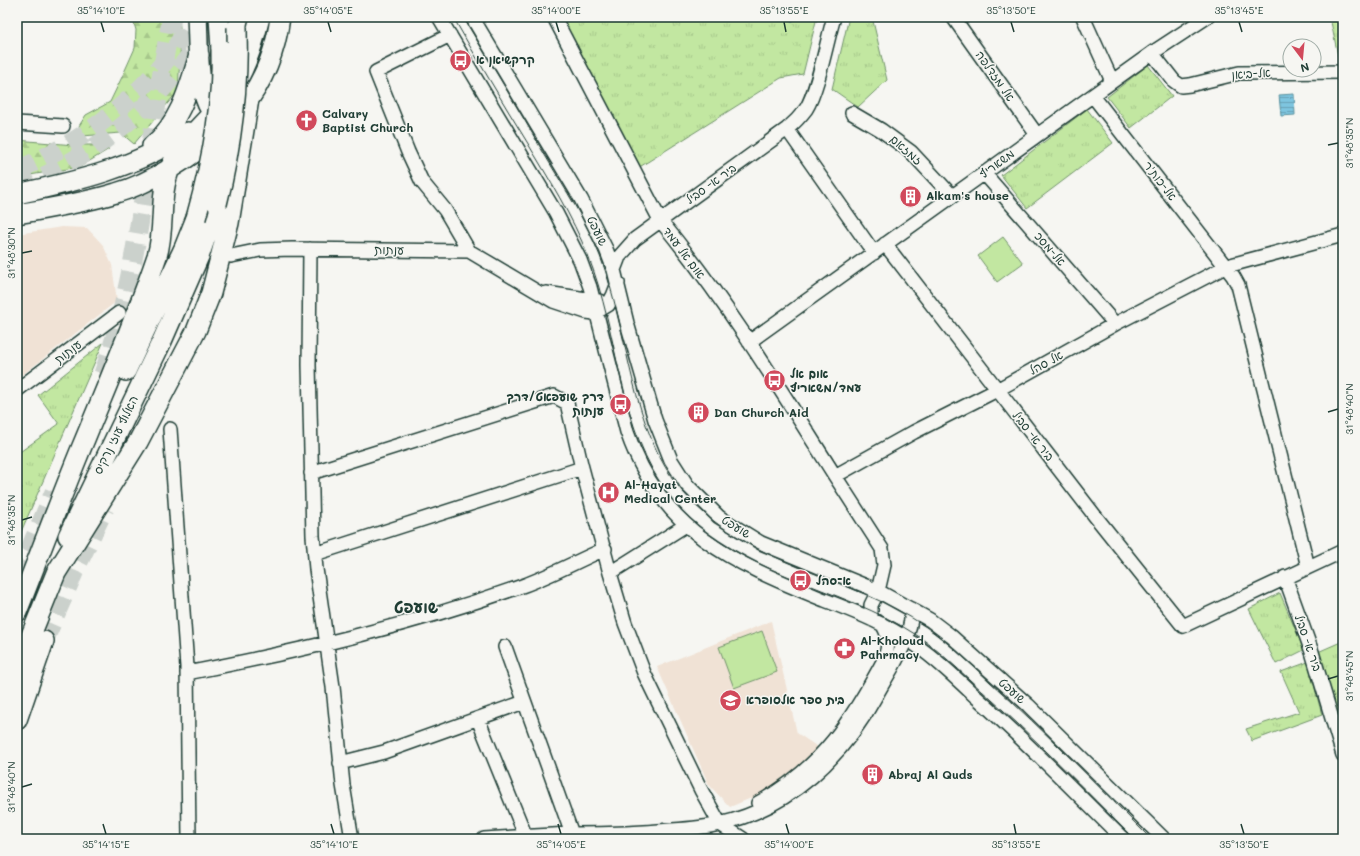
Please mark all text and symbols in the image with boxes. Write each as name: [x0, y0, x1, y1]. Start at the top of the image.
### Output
text: 35°14'10"E: [77, 3, 125, 17]
text: 35°14'05"E: [303, 3, 353, 17]
text: 35°14'00"E: [531, 3, 581, 17]
text: 35°13'55"E: [760, 3, 809, 17]
text: 35°13'50"E: [986, 3, 1036, 17]
text: 35°13'45"E: [1214, 3, 1264, 17]
north arrow: [1282, 38, 1322, 78]
bus stop icon: קרקשיאן א: [447, 47, 473, 73]
street label: אל מזדלפה: [973, 47, 1019, 104]
place label: קרקשיאן א: [476, 51, 535, 68]
text: N: [1299, 60, 1311, 76]
street label: אל-ביאן: [1231, 64, 1271, 83]
place label: Calvary Baptist Church: [322, 105, 413, 135]
church icon: Calvary Baptist Church: [294, 108, 320, 134]
text: 31°48'35"N: [1342, 118, 1356, 168]
street label: זמזאם: [887, 131, 926, 168]
street label: משאריף: [976, 145, 1017, 181]
street label: אל-כות'ר: [1141, 158, 1181, 203]
street label: ביר א- סביל: [682, 159, 739, 207]
building icon: Alkam's house: [897, 183, 923, 209]
place label: Alkam's house: [926, 187, 1009, 203]
street label: שועפט: [584, 213, 612, 249]
street label: אום אל עמד: [660, 223, 710, 282]
text: 31°48'30"N: [4, 227, 18, 279]
street label: אל-מסכ: [1032, 228, 1070, 269]
street label: ענתות: [374, 241, 404, 257]
street label: ענתות: [51, 336, 84, 367]
street label: אל סהל: [1026, 346, 1065, 378]
place label: אום אל עמד/משאריף: [790, 365, 862, 395]
bus stop icon: אום אל עמד/משאריף: [761, 368, 787, 394]
text: 31°48'40"N: [1342, 383, 1356, 435]
place label: דרך שועפאט/דרך ענתות: [506, 388, 605, 418]
bus stop icon: דרך שועפאט/דרך ענתות: [607, 391, 633, 417]
street label: האלוף עוזי נרקיס: [89, 392, 141, 477]
building icon: Dan Church Aid: [686, 400, 712, 426]
place label: Dan Church Aid: [714, 404, 809, 420]
street label: ביר א- סביל: [1009, 407, 1058, 464]
place label: Al-Hayat Medical Center: [624, 476, 716, 506]
hospital icon: Al-Hayat Medical Center: [596, 479, 622, 505]
text: 31°48'35"N: [4, 495, 18, 545]
street label: שועפט: [719, 511, 755, 542]
bus stop icon: א־סהל: [788, 568, 814, 594]
place label: א־סהל: [816, 572, 852, 588]
district label: שועפט: [394, 596, 439, 617]
street label: ביר א- סביל: [1292, 612, 1326, 673]
place label: Al-Kholoud Pahrmacy: [860, 632, 924, 662]
pharmacy icon: Al-Kholoud Pahrmacy: [832, 635, 858, 661]
text: 31°48'45"N: [1342, 651, 1356, 701]
street label: שועפט: [996, 674, 1030, 707]
school or university icon: בית ספר אלסופרא: [717, 687, 743, 713]
place label: בית ספר אלסופרא: [746, 691, 845, 707]
text: 31°48'40"N: [4, 761, 18, 813]
building icon: Abraj Al Quds: [860, 762, 886, 788]
place label: Abraj Al Quds: [888, 766, 973, 782]
text: 35°14'15"E: [82, 837, 130, 851]
text: 35°14'10"E: [310, 837, 358, 851]
text: 35°14'05"E: [536, 837, 586, 851]
text: 35°14'00"E: [764, 837, 814, 851]
text: 35°13'55"E: [992, 837, 1041, 851]
text: 35°13'50"E: [1219, 837, 1269, 851]

